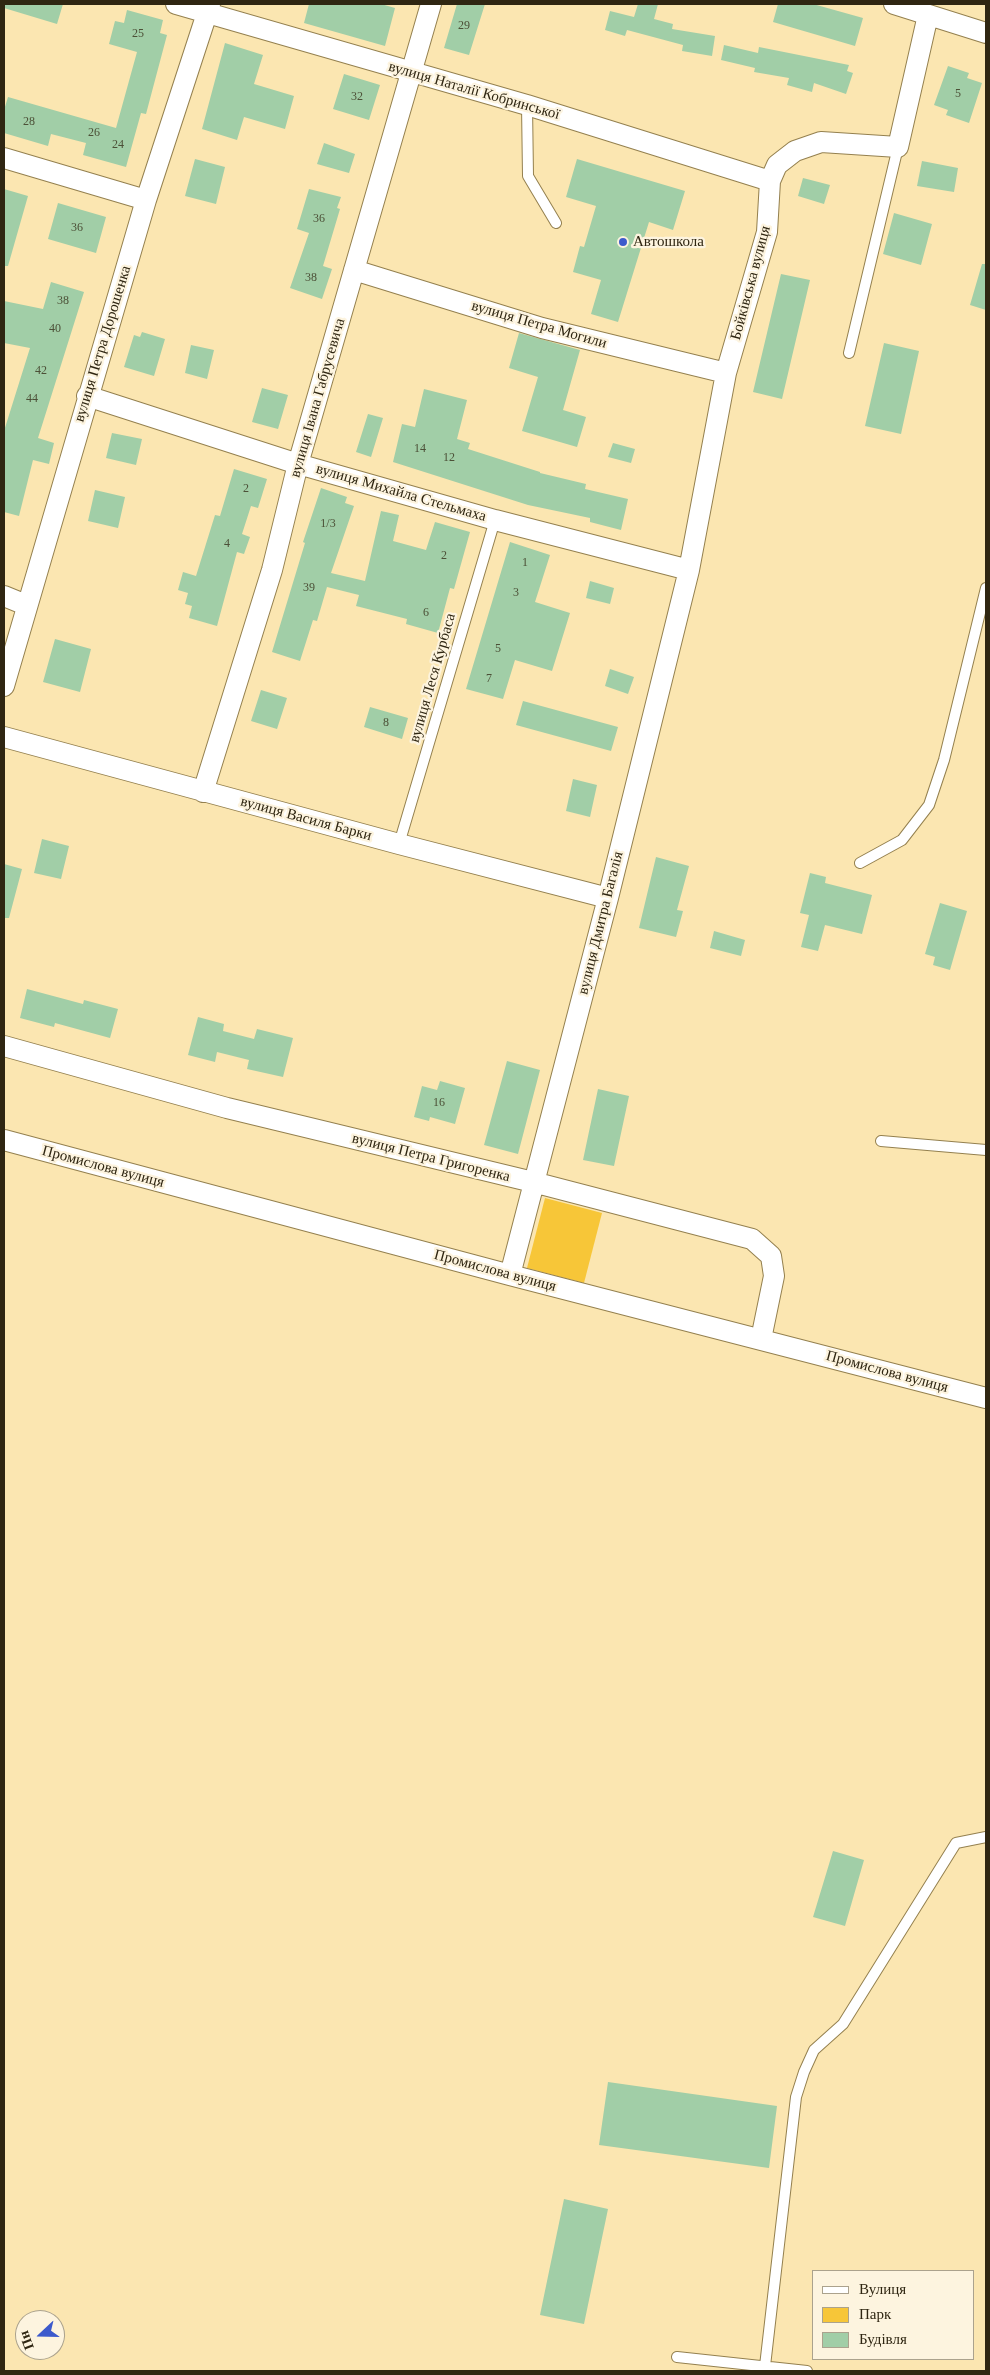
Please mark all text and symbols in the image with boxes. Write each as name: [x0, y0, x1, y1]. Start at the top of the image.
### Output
house number: 29: [458, 19, 470, 33]
house number: 25: [132, 27, 144, 41]
street label: вулиця Наталії Кобринської: [386, 58, 562, 124]
house number: 5: [955, 87, 961, 101]
house number: 32: [351, 90, 363, 104]
house number: 28: [23, 115, 35, 129]
house number: 26: [88, 126, 100, 140]
house number: 24: [112, 138, 124, 152]
house number: 36: [313, 212, 325, 226]
house number: 36: [71, 221, 83, 235]
street label: Бойківська вулиця: [727, 224, 775, 342]
place label: Автошкола: [633, 233, 704, 251]
marker: Автошкола: [617, 236, 629, 248]
street label: вулиця Петра Дорошенка: [71, 264, 135, 424]
house number: 38: [305, 271, 317, 285]
house number: 38: [57, 294, 69, 308]
street label: вулиця Петра Могили: [469, 297, 609, 353]
street label: вулиця Івана Габрусевича: [287, 316, 349, 480]
house number: 40: [49, 322, 61, 336]
house number: 42: [35, 364, 47, 378]
house number: 44: [26, 392, 38, 406]
house number: 14: [414, 442, 426, 456]
house number: 12: [443, 451, 455, 465]
street label: вулиця Михайла Стельмаха: [314, 460, 488, 526]
house number: 2: [243, 482, 249, 496]
house number: 1/3: [320, 517, 336, 531]
house number: 4: [224, 537, 230, 551]
house number: 2: [441, 549, 447, 563]
house number: 1: [522, 556, 528, 570]
house number: 39: [303, 581, 315, 595]
house number: 3: [513, 586, 519, 600]
house number: 6: [423, 606, 429, 620]
street label: вулиця Леся Курбаса: [406, 611, 460, 745]
house number: 5: [495, 642, 501, 656]
house number: 7: [486, 672, 492, 686]
house number: 8: [383, 716, 389, 730]
street label: вулиця Василя Барки: [238, 793, 374, 845]
street label: вулиця Дмитра Багалія: [575, 850, 627, 996]
house number: 16: [433, 1096, 445, 1110]
street label: вулиця Петра Григоренка: [350, 1130, 512, 1186]
street label: Промислова вулиця: [40, 1142, 166, 1192]
street label: Промислова вулиця: [432, 1246, 558, 1296]
street label: Промислова вулиця: [824, 1347, 950, 1397]
legend: [812, 2270, 975, 2360]
text: Вулиця: [859, 2281, 906, 2297]
text: Парк: [859, 2306, 891, 2322]
north arrow: [15, 2310, 65, 2360]
text: Пн: [16, 2329, 37, 2352]
text: Будівля: [859, 2331, 907, 2347]

